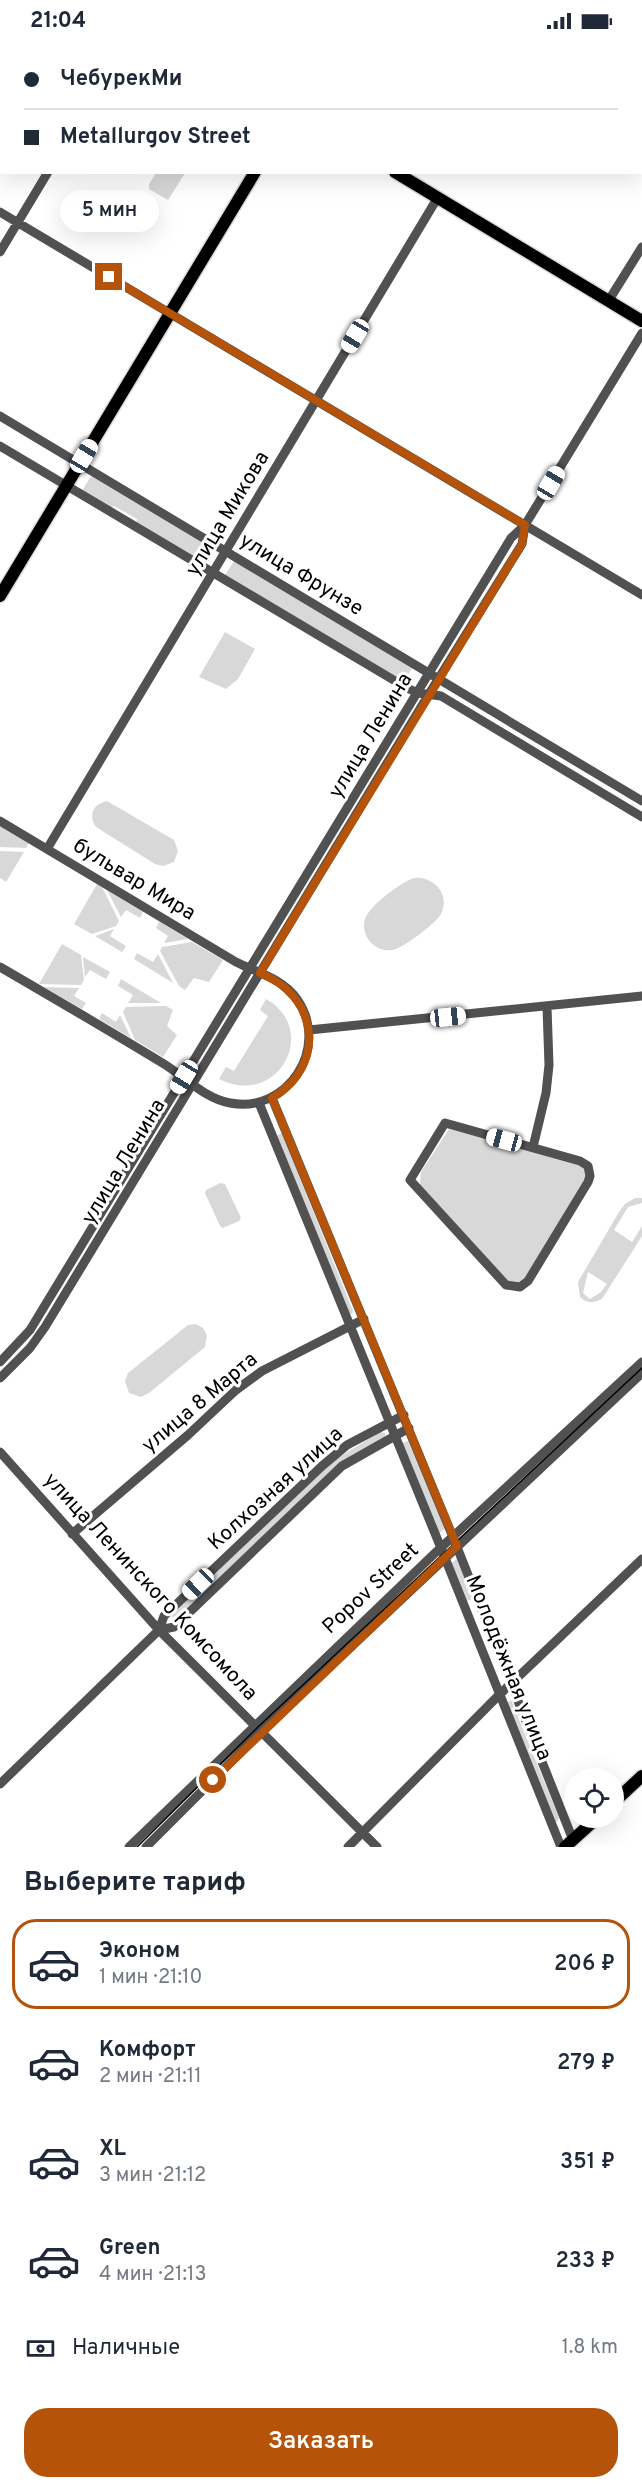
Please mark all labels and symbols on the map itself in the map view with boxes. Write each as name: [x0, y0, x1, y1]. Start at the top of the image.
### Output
callout: 5 мин: [60, 190, 158, 232]
route end: [95, 263, 122, 290]
car: [338, 316, 372, 356]
car: [67, 436, 101, 476]
street label: улица Микова: [180, 447, 276, 581]
car: [534, 463, 568, 503]
street label: улица Фрунзе: [234, 527, 368, 623]
street label: улица Ленина: [323, 668, 419, 804]
street label: бульвар Мира: [68, 833, 200, 927]
car: [429, 1006, 467, 1028]
car: [167, 1057, 201, 1097]
street label: улица Ленина: [76, 1094, 172, 1230]
car: [484, 1127, 524, 1153]
street label: улица 8 Марта: [136, 1347, 264, 1459]
street label: Колхозная улица: [203, 1421, 349, 1557]
street label: улица Ленинского Комсомола: [37, 1467, 263, 1707]
street label: Popov Street: [317, 1537, 425, 1641]
car: [179, 1565, 217, 1603]
street label: Молодёжная улица: [459, 1571, 557, 1765]
route start: [199, 1766, 226, 1793]

